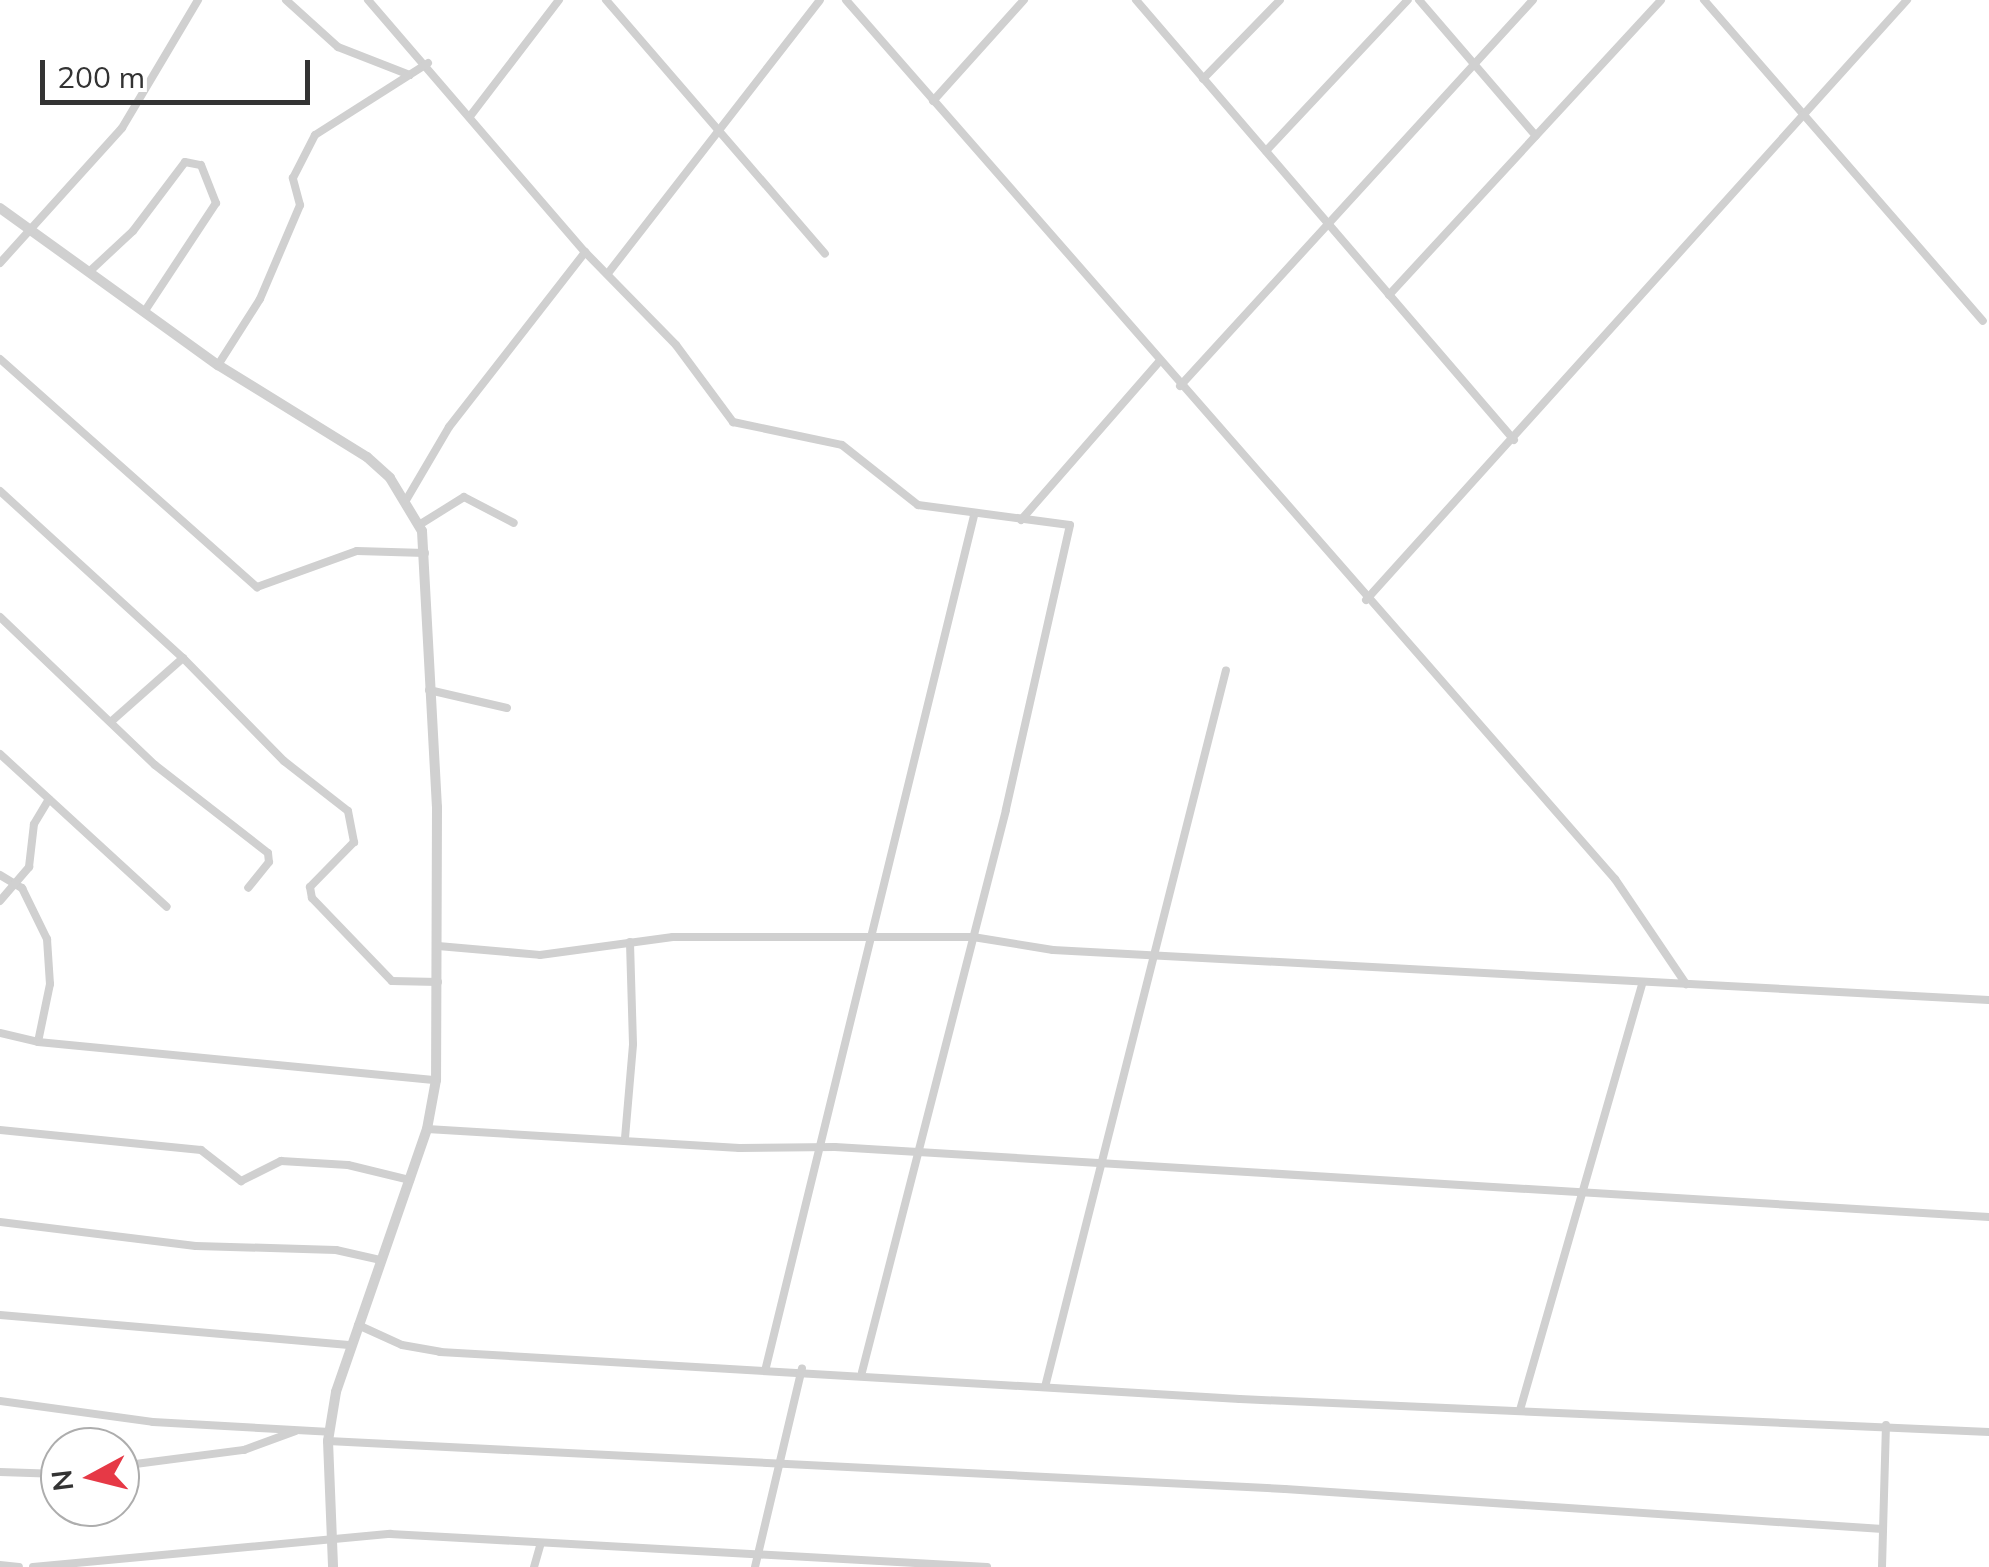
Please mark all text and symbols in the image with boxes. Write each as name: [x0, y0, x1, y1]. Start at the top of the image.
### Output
scale bar: [45, 40, 315, 102]
text: 200 m: [57, 58, 145, 96]
north arrow: [40, 1427, 140, 1527]
text: N: [43, 1468, 80, 1493]

